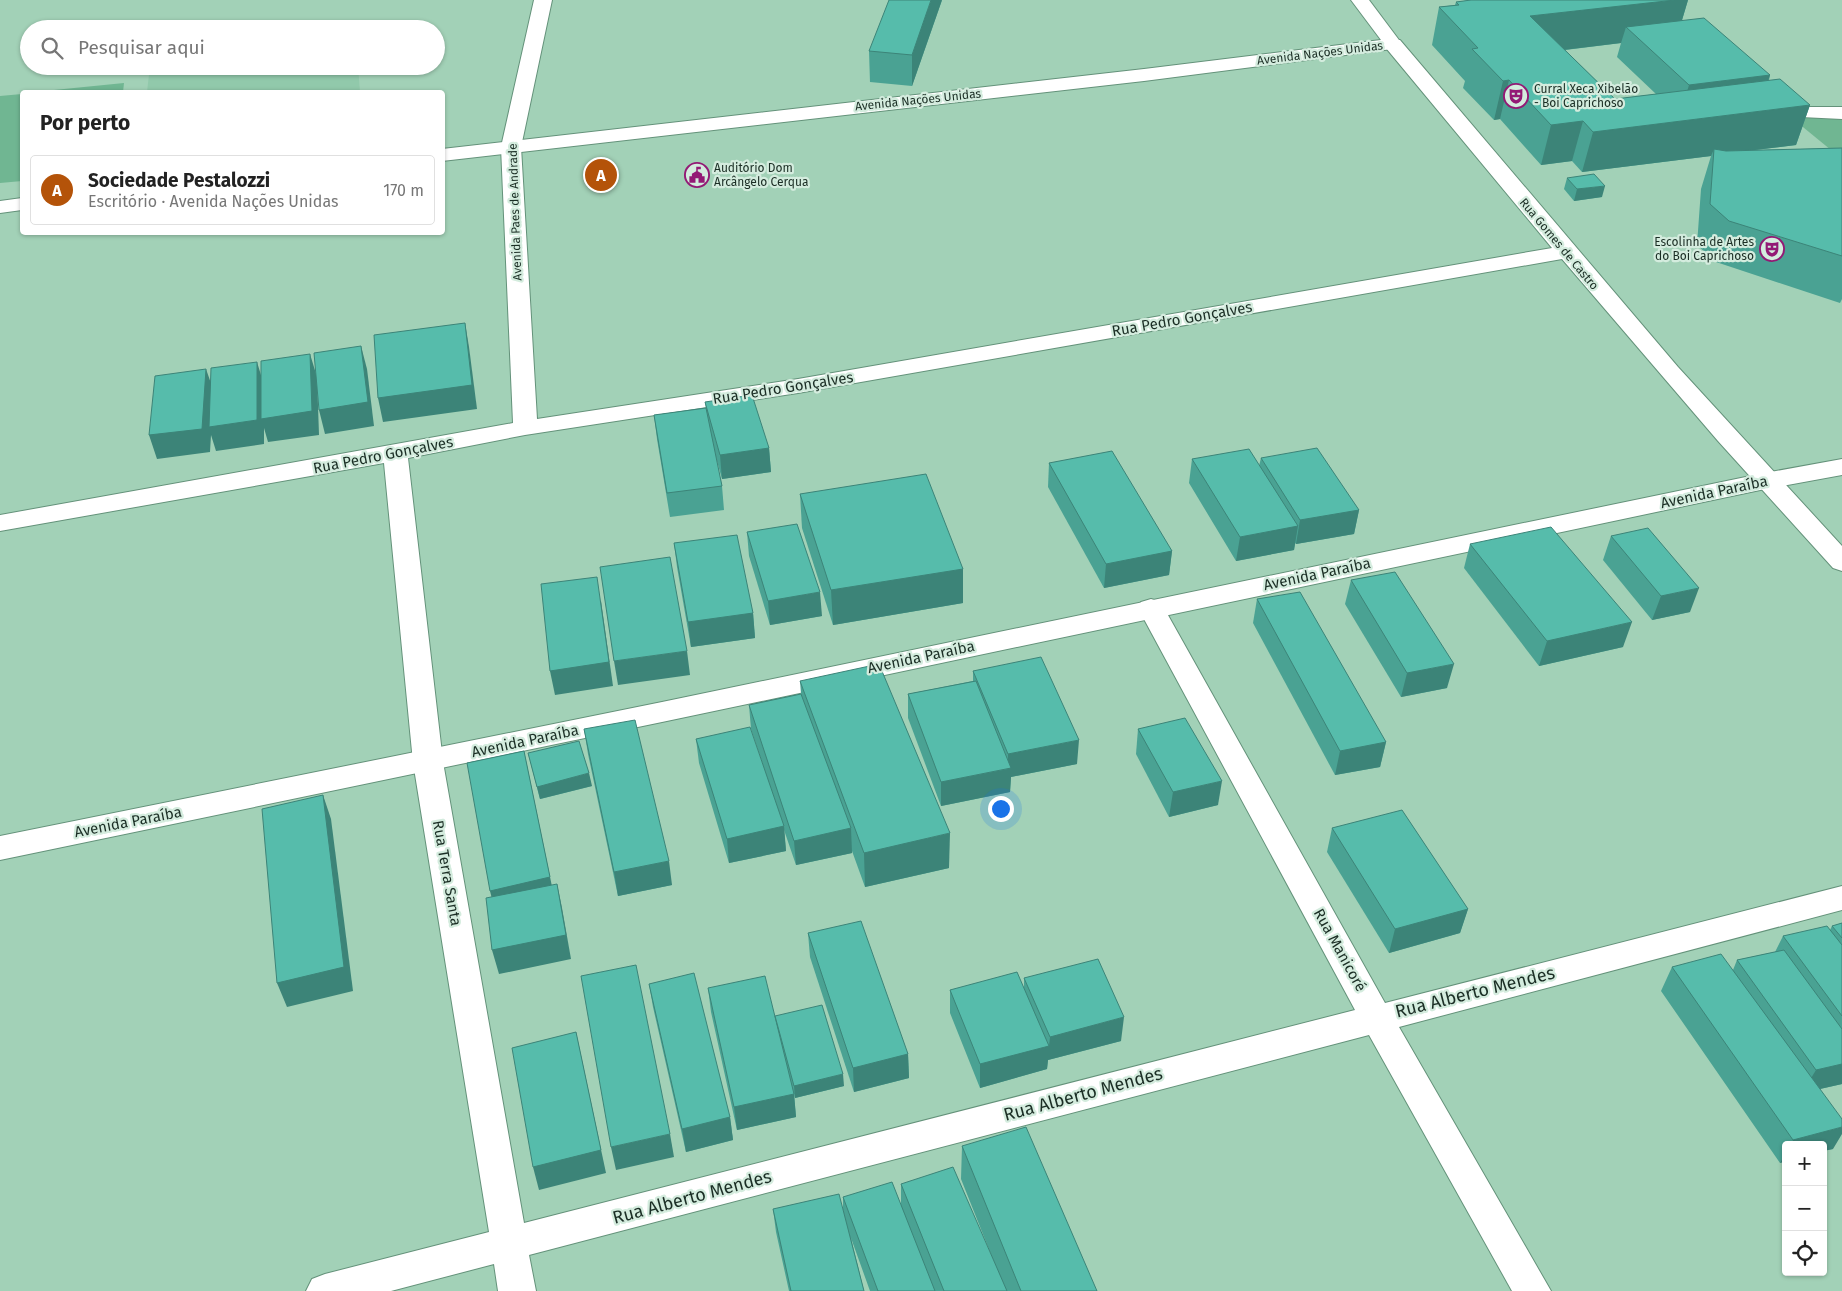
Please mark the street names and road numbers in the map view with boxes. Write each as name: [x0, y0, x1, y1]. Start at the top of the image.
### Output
street label: Avenida Nações Unidas: [1256, 38, 1384, 68]
street label: Avenida Nações Unidas: [854, 86, 982, 114]
street label: Avenida Paes de Andrade: [506, 143, 524, 281]
street label: Rua Gomes de Castro: [1517, 195, 1601, 293]
street label: Rua Pedro Gonçalves: [1110, 298, 1254, 340]
street label: Rua Pedro Gonçalves: [711, 368, 855, 408]
street label: Rua Pedro Gonçalves: [311, 433, 455, 477]
street label: Avenida Paraíba: [1659, 472, 1769, 512]
street label: Avenida Paraíba: [1262, 554, 1372, 594]
street label: Avenida Paraíba: [866, 637, 976, 677]
street label: Avenida Paraíba: [470, 721, 580, 761]
street label: Avenida Paraíba: [73, 803, 183, 841]
street label: Rua Terra Santa: [429, 819, 465, 927]
street label: Rua Manicoré: [1310, 905, 1370, 995]
street label: Rua Alberto Mendes: [1393, 962, 1557, 1022]
street label: Rua Alberto Mendes: [1001, 1062, 1165, 1126]
street label: Rua Alberto Mendes: [610, 1165, 774, 1229]

